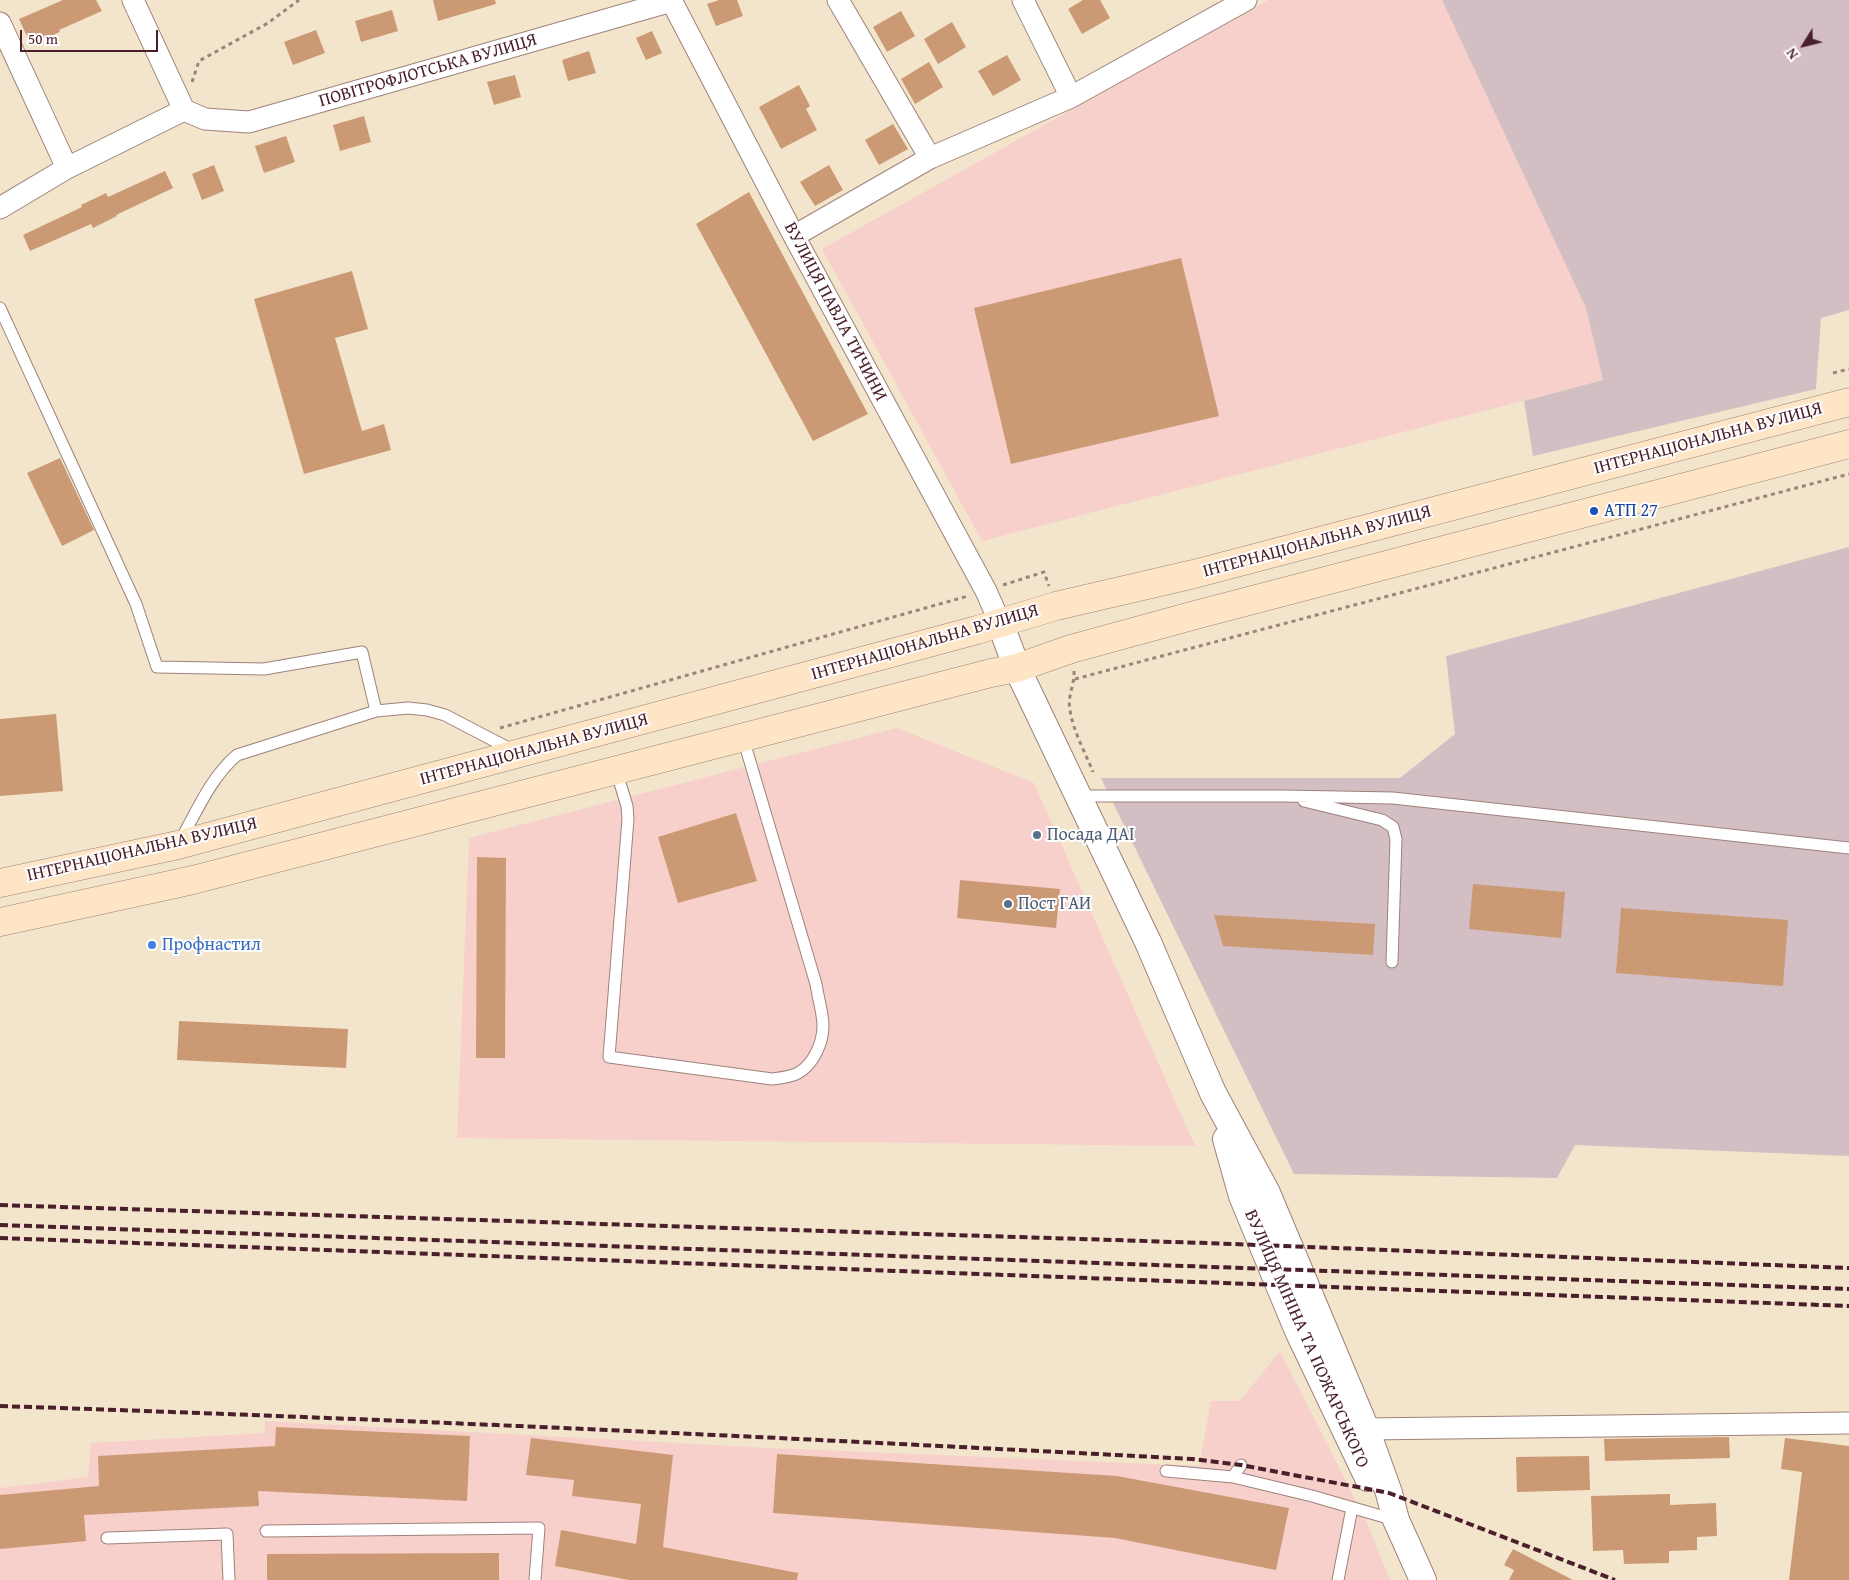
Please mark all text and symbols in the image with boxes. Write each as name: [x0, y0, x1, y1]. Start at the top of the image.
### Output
scale bar: [22, 20, 160, 52]
north arrow: [1779, 20, 1829, 70]
text: 50 m: [28, 28, 58, 49]
street label: ПОВІТРОФЛОТСЬКА ВУЛИЦЯ: [317, 30, 539, 112]
text: N: [1781, 44, 1803, 63]
street label: ВУЛИЦЯ ПАВЛА ТИЧИНИ: [779, 219, 891, 405]
street label: ІНТЕРНАЦІОНАЛЬНА ВУЛИЦЯ: [1592, 398, 1824, 480]
place label: АТП 27: [1604, 500, 1658, 522]
street label: ІНТЕРНАЦІОНАЛЬНА ВУЛИЦЯ: [1201, 501, 1433, 583]
marker: АТП 27: [1588, 505, 1600, 517]
street label: ІНТЕРНАЦІОНАЛЬНА ВУЛИЦЯ: [809, 600, 1041, 686]
street label: ІНТЕРНАЦІОНАЛЬНА ВУЛИЦЯ: [418, 709, 650, 791]
street label: ІНТЕРНАЦІОНАЛЬНА ВУЛИЦЯ: [25, 813, 259, 887]
place label: Посада ДАІ: [1047, 824, 1135, 846]
marker: Посада ДАІ: [1031, 829, 1043, 841]
place label: Пост ГАИ: [1018, 893, 1091, 915]
marker: Пост ГАИ: [1002, 898, 1014, 910]
place label: Профнастил: [162, 934, 261, 956]
marker: Профнастил: [146, 939, 158, 951]
street label: ВУЛИЦЯ МІНІНА ТА ПОЖАРСЬКОГО: [1239, 1207, 1373, 1471]

